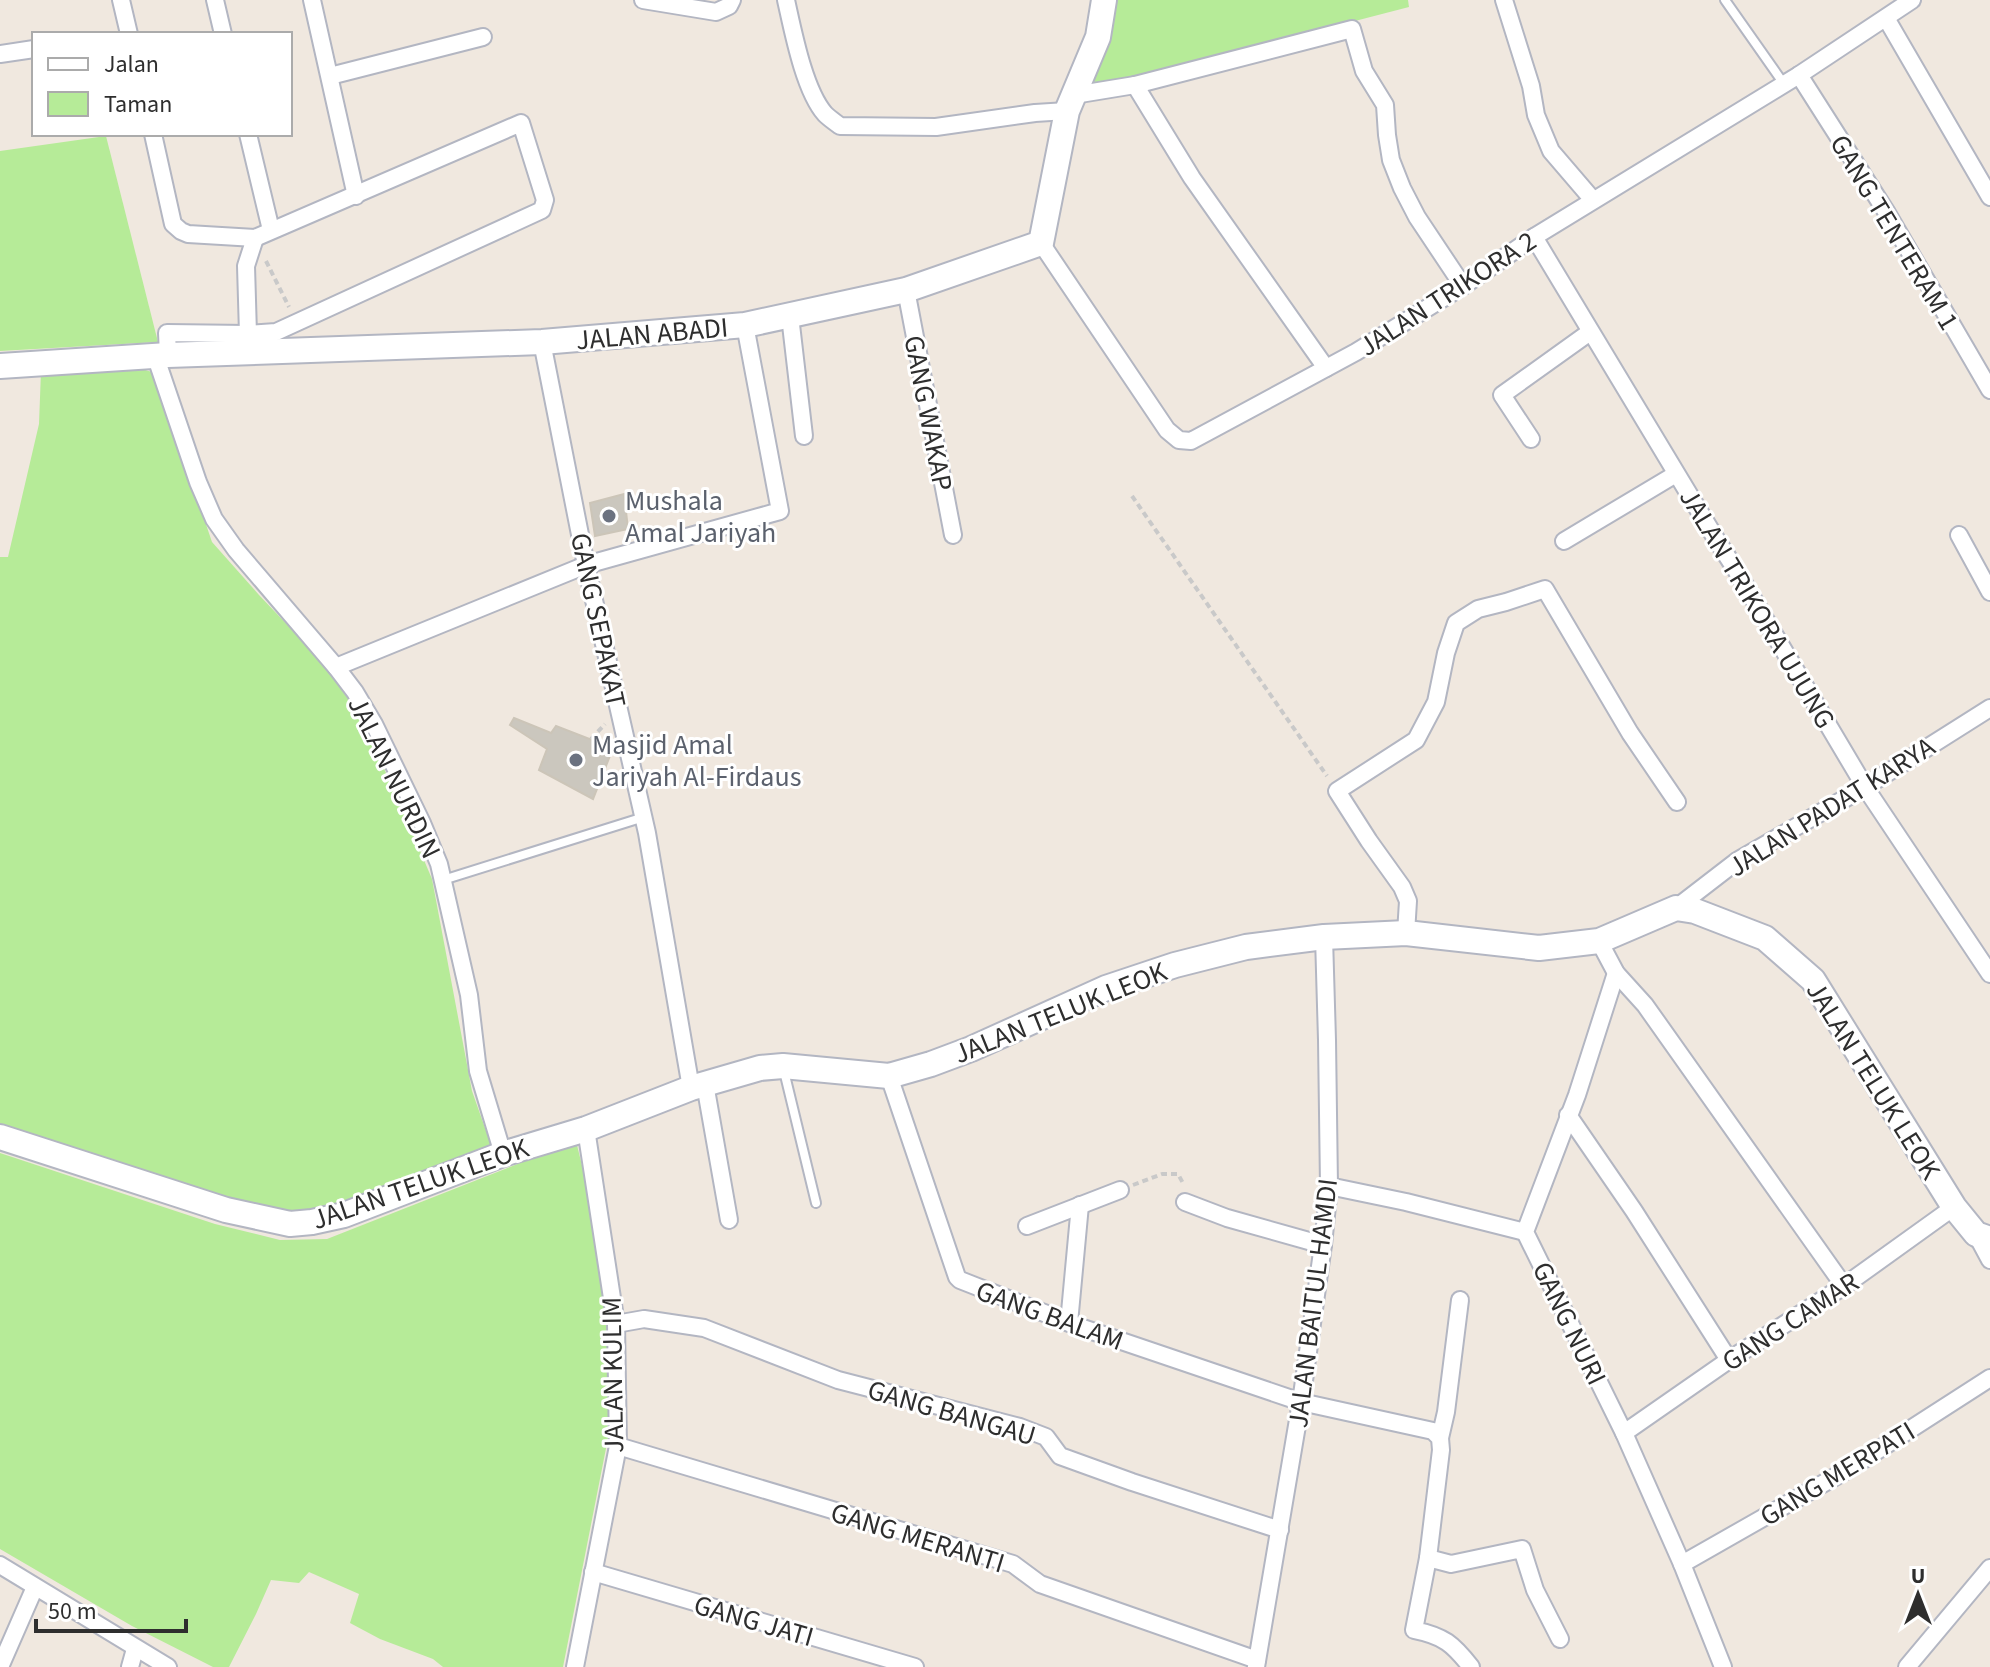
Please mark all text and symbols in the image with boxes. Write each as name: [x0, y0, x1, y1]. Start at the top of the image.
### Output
legend: [32, 32, 292, 136]
text: Jalan: [104, 47, 159, 82]
text: Taman: [104, 87, 172, 122]
street label: GANG TENTERAM 1: [1820, 127, 1968, 338]
street label: JALAN TRIKORA 2: [1351, 221, 1544, 366]
street label: JALAN ABADI: [574, 307, 730, 361]
street label: GANG WAKAP: [893, 332, 963, 494]
place label: Mushala Amal Jariyah: [625, 481, 776, 553]
street label: JALAN TRIKORA UJUNG: [1669, 481, 1845, 736]
marker: Mushala Amal Jariyah: [600, 507, 618, 525]
street label: GANG SEPAKAT: [560, 529, 636, 711]
street label: JALAN NURDIN: [338, 690, 451, 865]
place label: Masjid Amal Jariyah Al-Firdaus: [592, 725, 801, 797]
street label: JALAN PADAT KARYA: [1720, 727, 1943, 887]
marker: Masjid Amal Jariyah Al-Firdaus: [567, 751, 585, 769]
street label: JALAN TELUK LEOK: [948, 952, 1174, 1074]
street label: JALAN TELUK LEOK: [1796, 974, 1951, 1188]
street label: JALAN TELUK LEOK: [307, 1128, 535, 1240]
street label: JALAN BAITUL HAMDI: [1278, 1176, 1348, 1430]
street label: GANG NURI: [1522, 1255, 1616, 1392]
street label: GANG CAMAR: [1714, 1263, 1867, 1381]
street label: GANG BALAM: [970, 1271, 1129, 1361]
street label: JALAN KULIM: [592, 1296, 634, 1454]
street label: GANG BANGAU: [863, 1370, 1040, 1456]
street label: GANG MERPATI: [1752, 1412, 1923, 1536]
street label: GANG MERANTI: [826, 1493, 1010, 1583]
north arrow: [1878, 1555, 1958, 1635]
text: U: [1911, 1560, 1925, 1592]
scale bar: [36, 1583, 186, 1633]
street label: GANG JATI: [689, 1585, 818, 1657]
text: 50 m: [48, 1594, 97, 1629]

